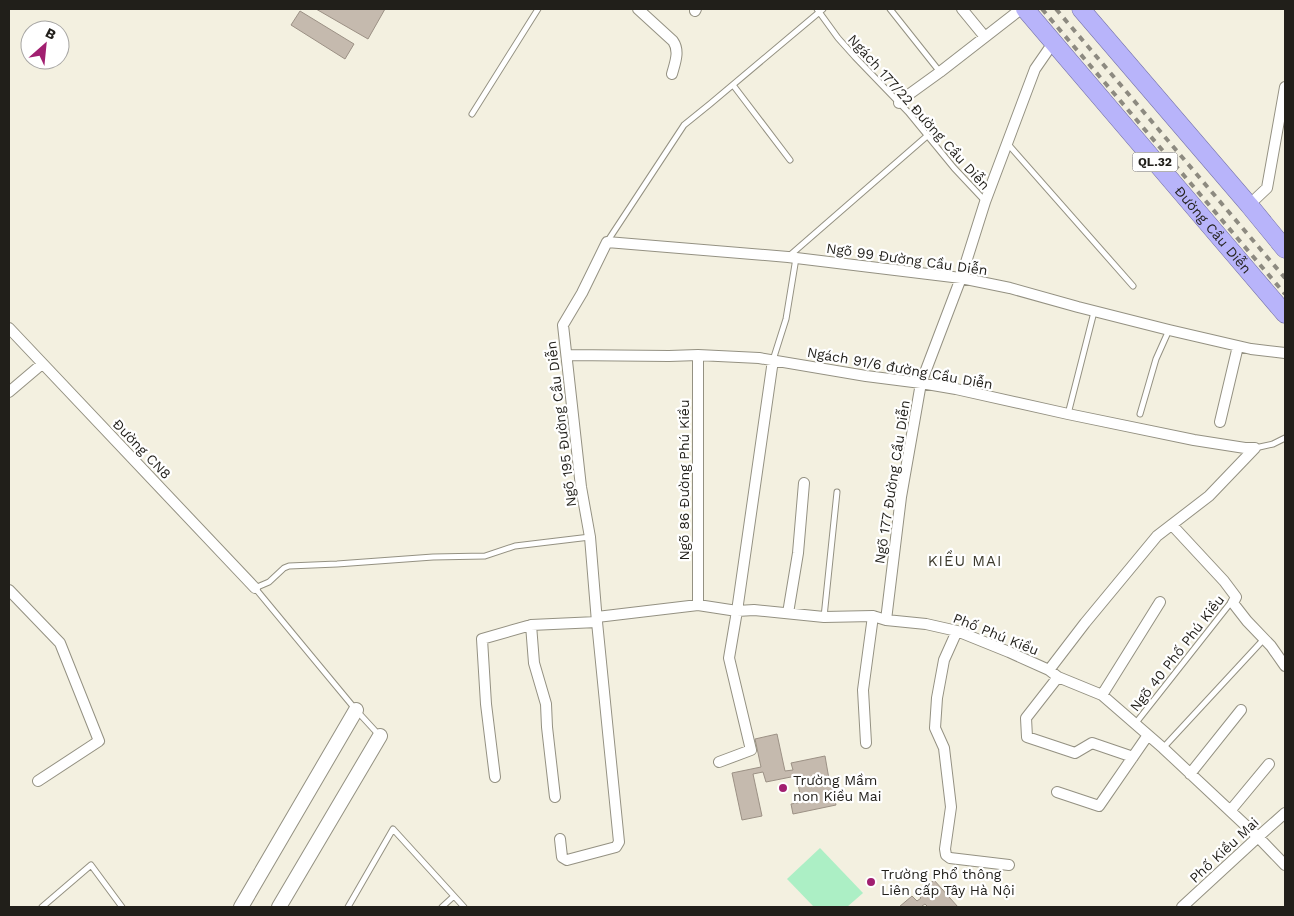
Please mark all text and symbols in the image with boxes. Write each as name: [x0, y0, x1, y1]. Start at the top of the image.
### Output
north arrow: [20, 20, 70, 70]
text: B: [43, 24, 59, 43]
street label: Ngách 177/22 Đường Cầu Diễn: [845, 31, 993, 193]
road number: QL.32: [1132, 152, 1178, 172]
street label: Đường Cầu Diễn: [1171, 183, 1255, 277]
street label: Ngõ 99 Đường Cầu Diễn: [825, 240, 989, 278]
street label: Ngõ 195 Đường Cầu Diễn: [543, 340, 579, 508]
street label: Ngách 91/6 đường Cầu Diễn: [806, 344, 994, 392]
street label: Ngõ 86 Đường Phú Kiều: [676, 399, 692, 561]
street label: Ngõ 177 Đường Cầu Diễn: [871, 399, 913, 565]
street label: Đường CN8: [110, 416, 174, 482]
district label: KIỀU MAI: [928, 550, 1002, 570]
street label: Ngõ 40 Phố Phú Kiều: [1127, 592, 1227, 714]
street label: Phố Phú Kiều: [951, 610, 1041, 658]
place label: Trường Mầm non Kiều Mai: [793, 772, 881, 804]
marker: Trường Mầm non Kiều Mai: [777, 782, 789, 794]
street label: Phố Kiều Mai: [1186, 814, 1262, 886]
place label: Trường Phổ thông Liên cấp Tây Hà Nội: [881, 866, 1015, 898]
marker: Trường Phổ thông Liên cấp Tây Hà Nội: [865, 876, 877, 888]

